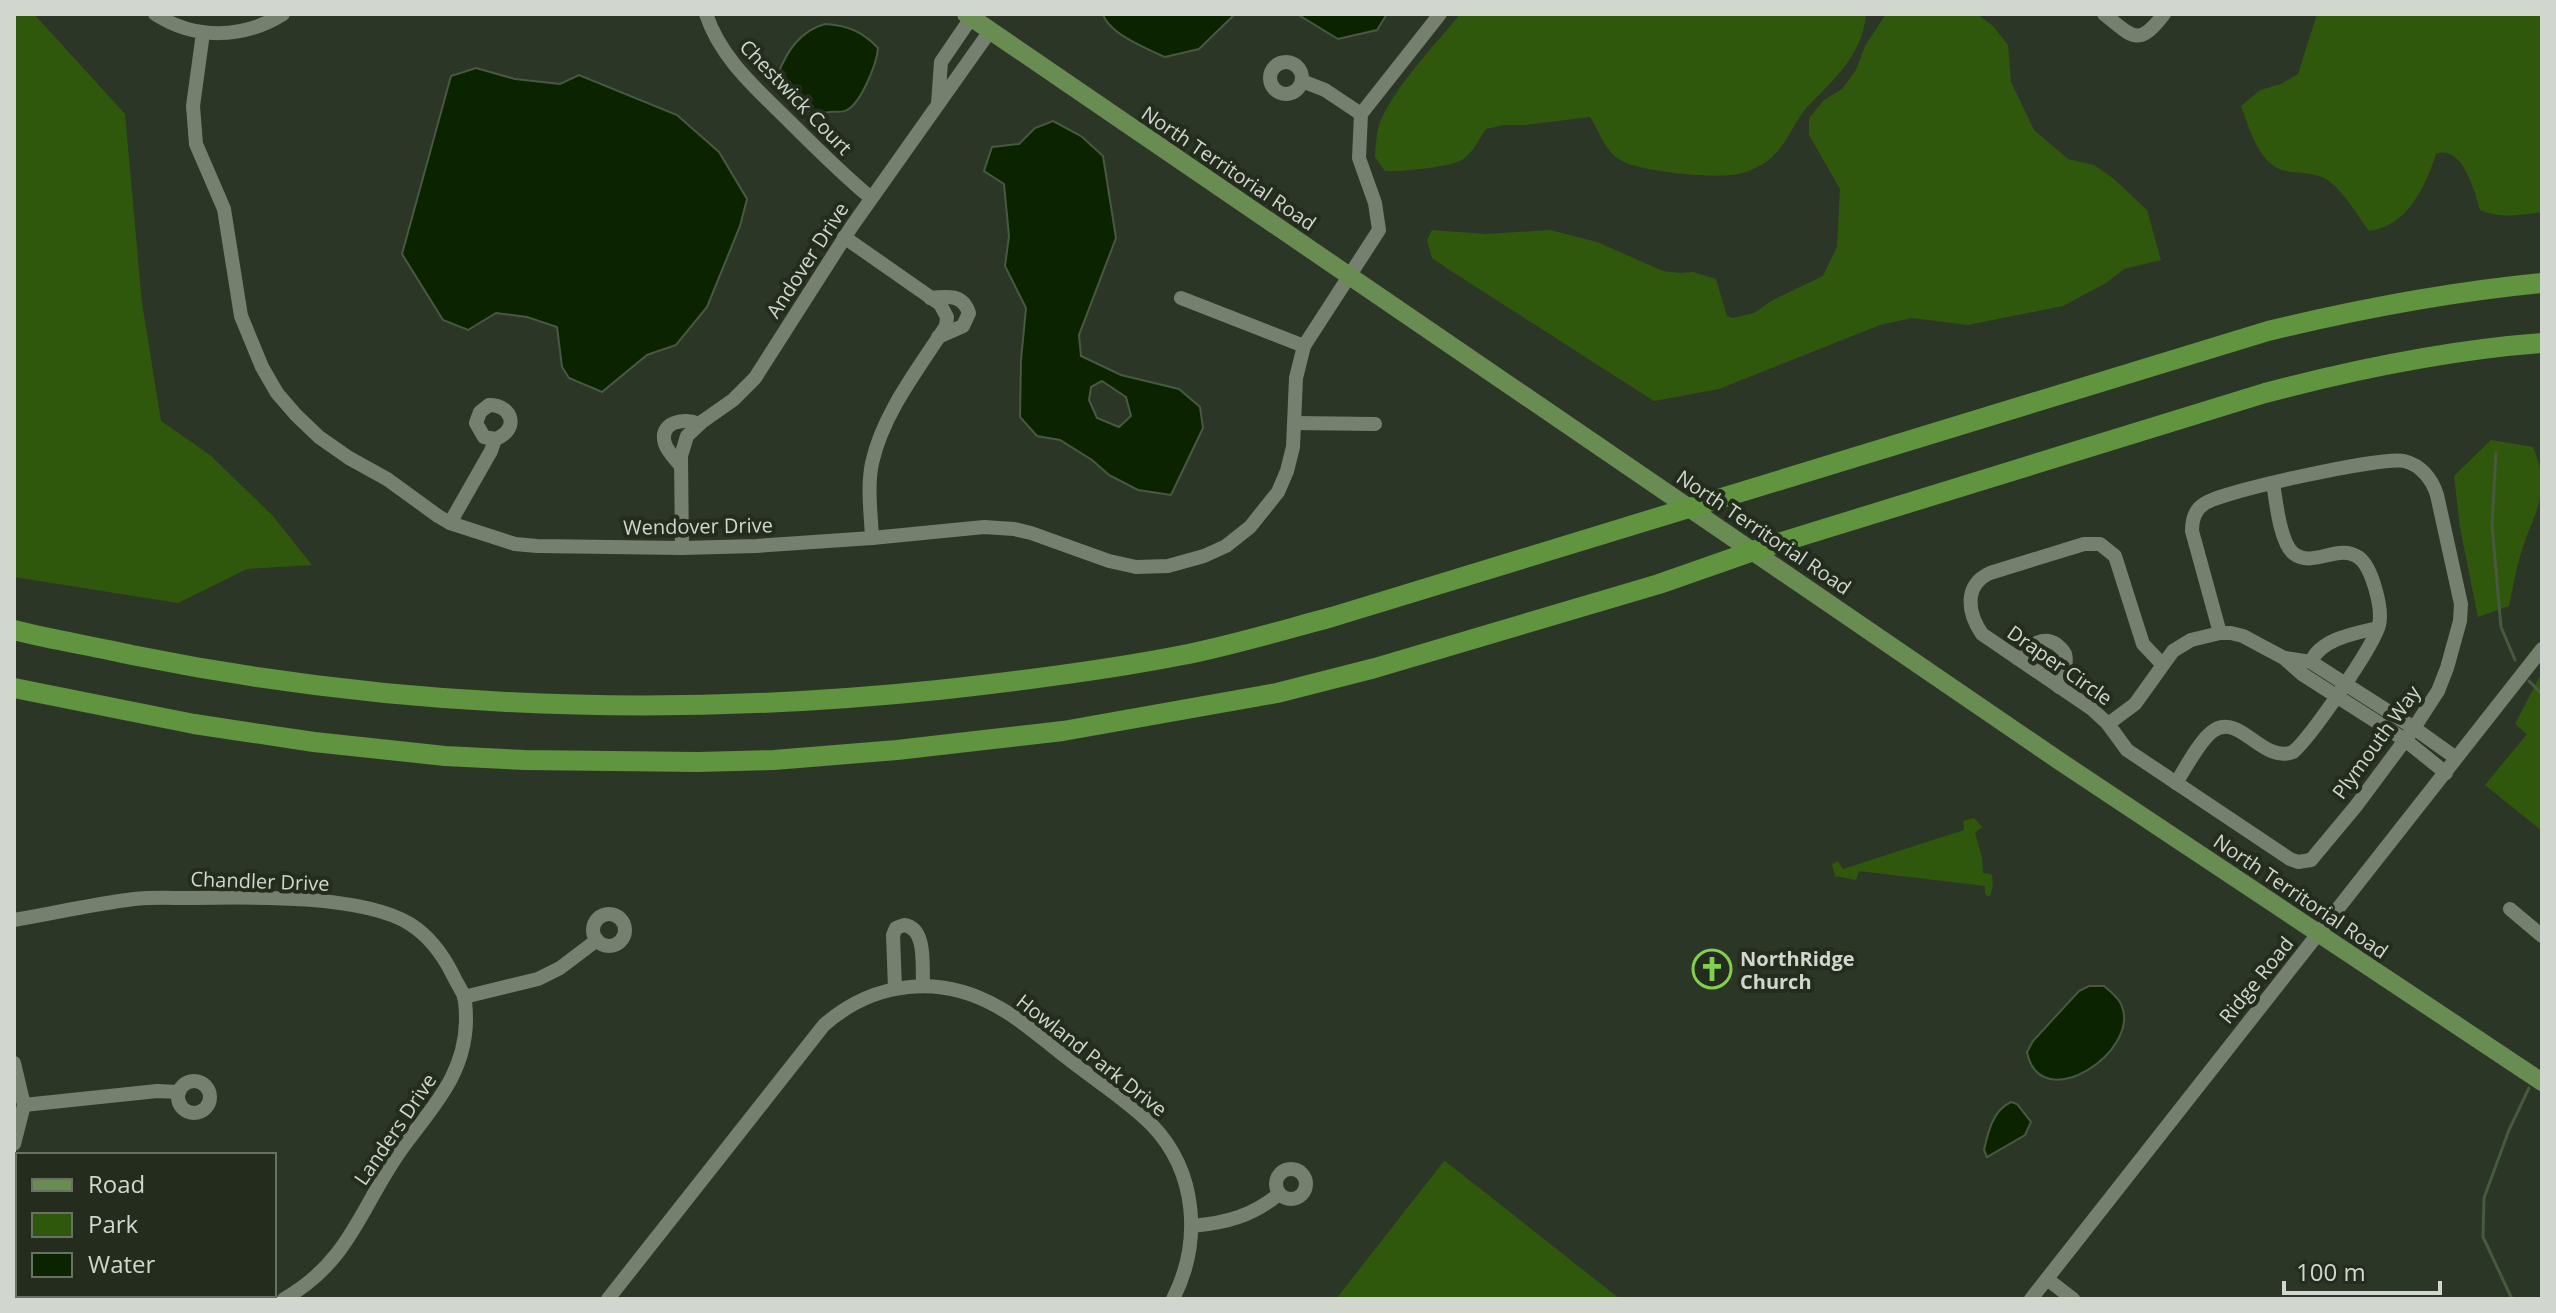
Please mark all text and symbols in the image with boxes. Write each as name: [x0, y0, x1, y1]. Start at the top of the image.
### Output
street label: Chestwick Court: [734, 33, 858, 161]
street label: North Territorial Road: [1136, 99, 1322, 237]
street label: Andover Drive: [760, 197, 854, 323]
street label: North Territorial Road: [1671, 463, 1857, 601]
street label: Wendover Drive: [623, 511, 773, 541]
street label: Draper Circle: [2002, 619, 2118, 711]
street label: Plymouth Way: [2326, 679, 2427, 804]
street label: North Territorial Road: [2208, 827, 2394, 965]
street label: Chandler Drive: [190, 865, 330, 897]
street label: Ridge Road: [2213, 931, 2299, 1029]
place label: NorthRidge Church: [1740, 945, 1855, 995]
church icon: NorthRidge Church: [1691, 948, 1733, 990]
street label: Howland Park Drive: [1011, 988, 1173, 1122]
street label: Landers Drive: [348, 1068, 442, 1190]
legend: [16, 1153, 276, 1297]
text: Road: [88, 1167, 145, 1200]
text: Park: [88, 1207, 139, 1240]
scale bar: [2284, 1245, 2440, 1295]
text: Water: [88, 1247, 156, 1280]
text: 100 m: [2296, 1255, 2366, 1288]

